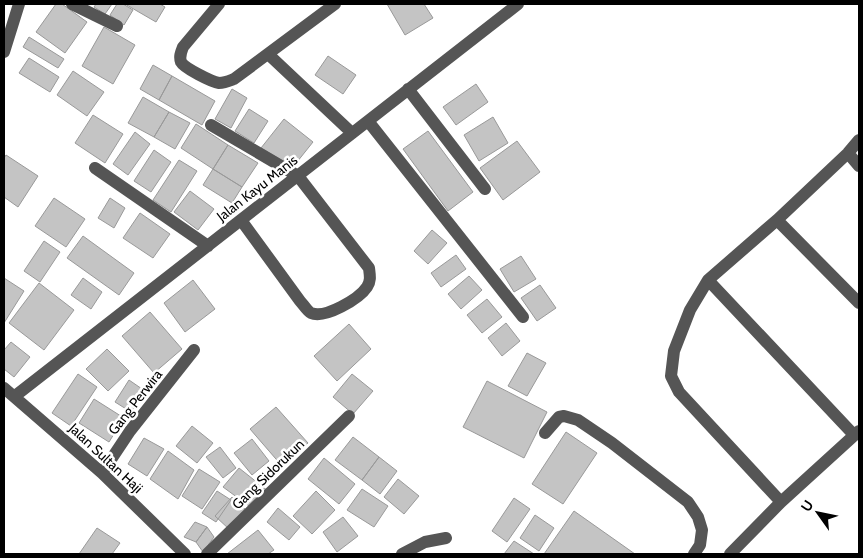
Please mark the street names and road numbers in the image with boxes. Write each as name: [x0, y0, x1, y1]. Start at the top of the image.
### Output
street label: Jalan Kayu Manis: [212, 151, 301, 226]
street label: Gang Perwira: [104, 366, 166, 438]
street label: Jalan Sultan Haji: [65, 418, 147, 497]
street label: Gang Sidorukun: [228, 435, 308, 513]

